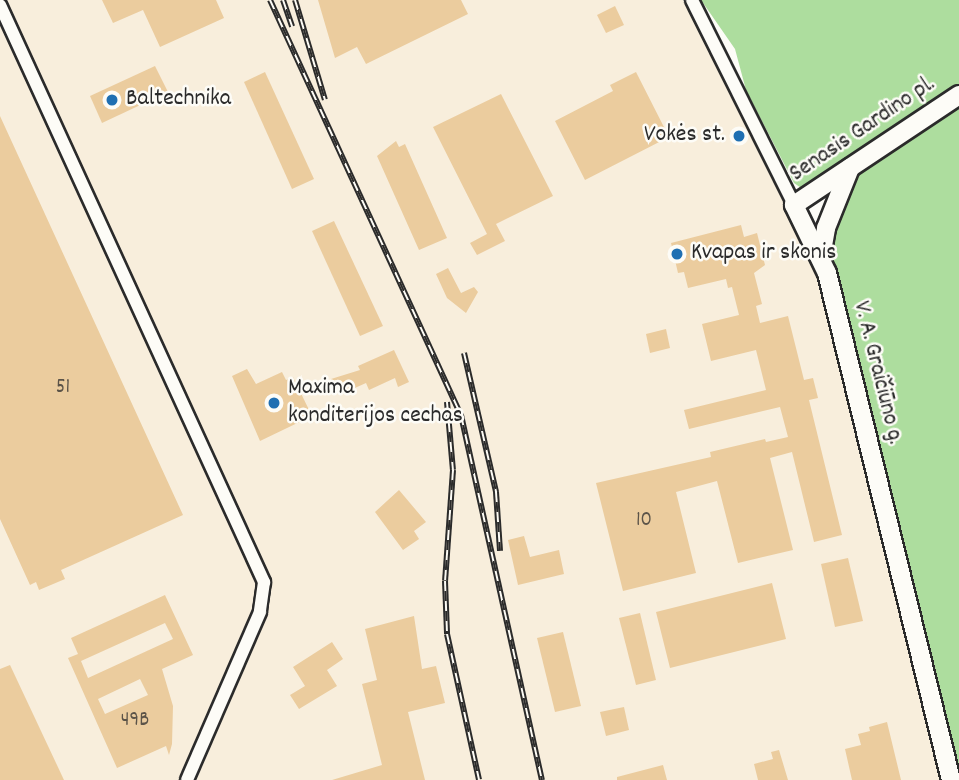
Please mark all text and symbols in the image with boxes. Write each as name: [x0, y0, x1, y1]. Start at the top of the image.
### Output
street label: Senasis Gardino pl.: [785, 71, 941, 189]
place label: Baltechnika: [126, 86, 231, 114]
marker: Baltechnika: [104, 92, 120, 108]
place label: Vokės st.: [644, 122, 725, 150]
marker: Vokės st.: [731, 128, 747, 144]
place label: Kvapas ir skonis: [691, 240, 836, 268]
marker: Kvapas ir skonis: [669, 246, 685, 262]
street label: V. A. Graičiūno g.: [845, 298, 909, 448]
house number: 51: [56, 375, 70, 401]
place label: Maxima konditerijos cechas: [288, 375, 463, 431]
marker: Maxima konditerijos cechas: [266, 395, 282, 411]
house number: 10: [636, 508, 652, 534]
house number: 49B: [121, 708, 149, 734]

